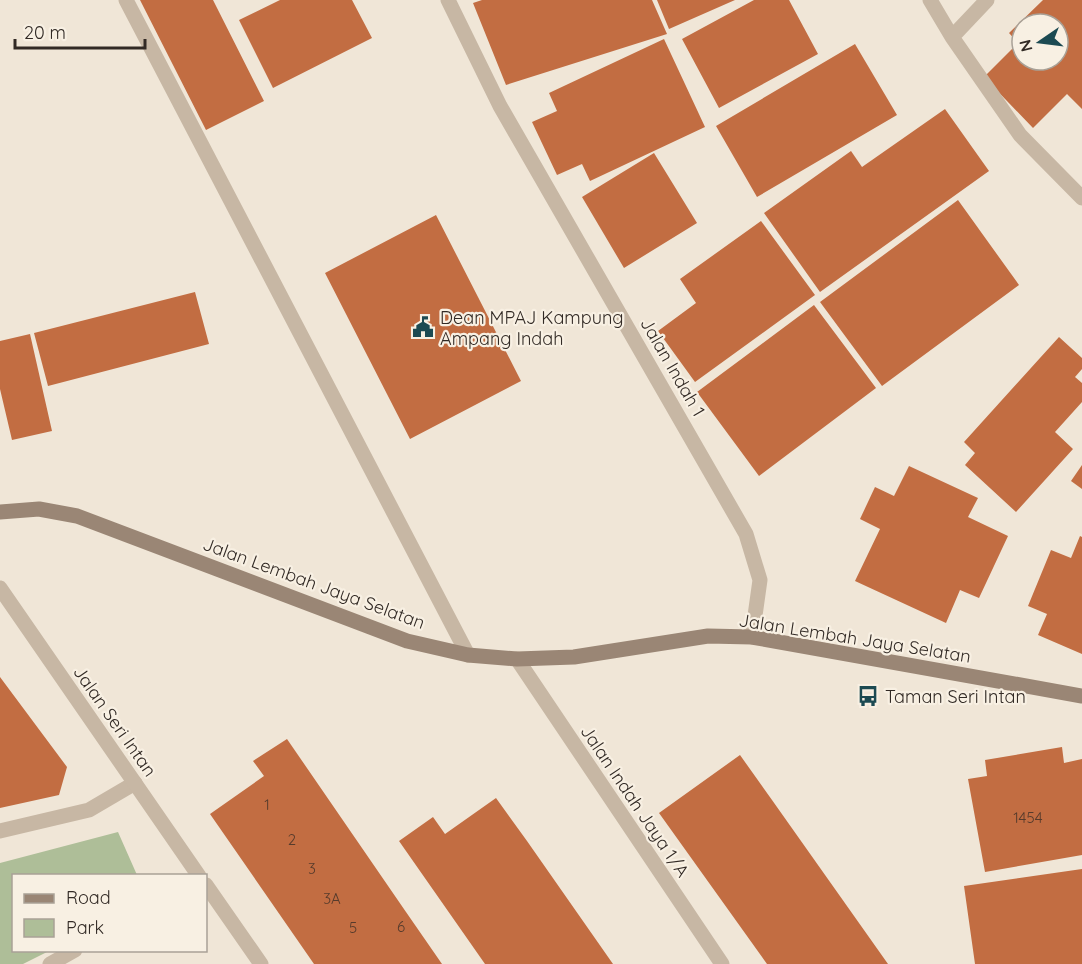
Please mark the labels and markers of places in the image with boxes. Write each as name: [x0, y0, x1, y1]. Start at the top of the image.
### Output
place label: Dean MPAJ Kampung Ampang Indah: [440, 306, 624, 350]
public building icon: Dean MPAJ Kampung Ampang Indah: [411, 315, 435, 339]
bus stop icon: Taman Seri Intan: [856, 684, 880, 708]
place label: Taman Seri Intan: [885, 685, 1026, 708]

